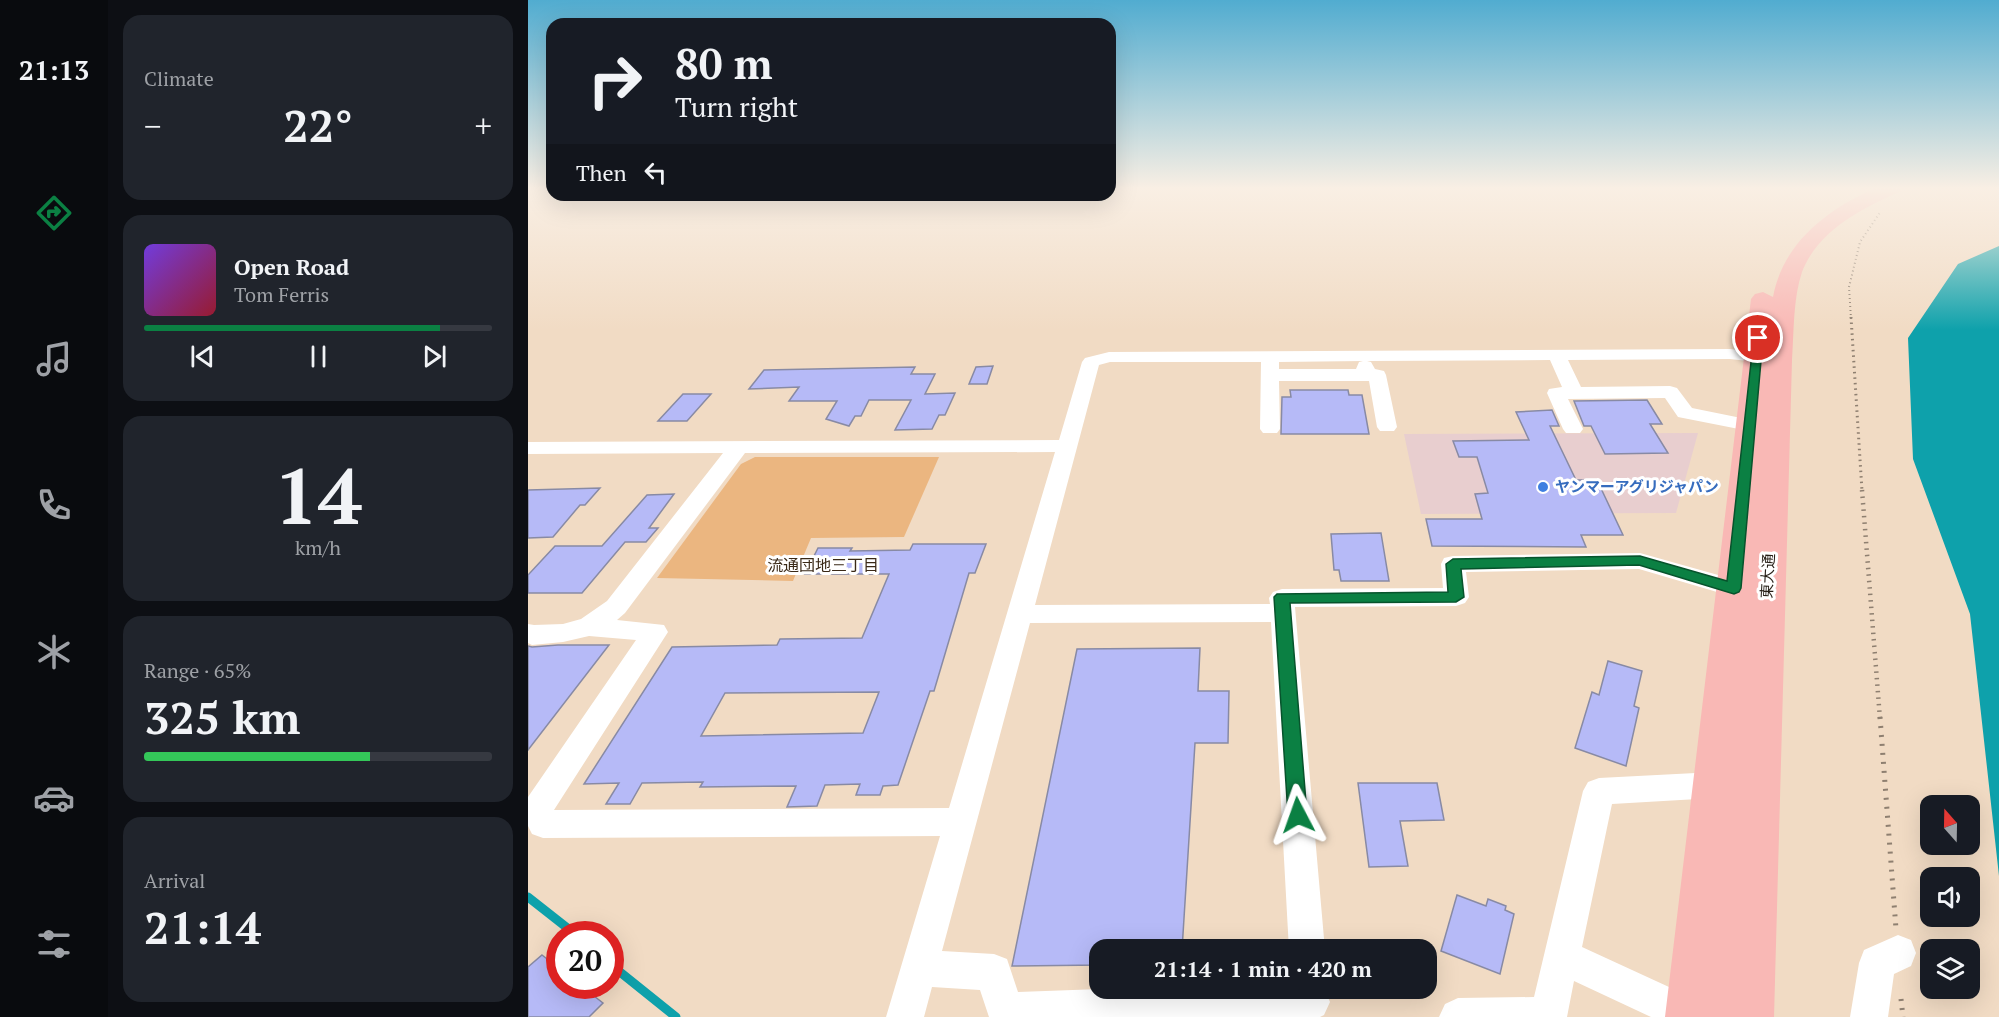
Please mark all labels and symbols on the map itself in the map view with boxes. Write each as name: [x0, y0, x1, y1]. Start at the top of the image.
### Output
pin: [1732, 312, 1783, 363]
place label: ヤンマーアグリジャパン: [1555, 476, 1719, 496]
marker: ヤンマーアグリジャパン: [1536, 480, 1550, 494]
street label: 東大通: [1756, 553, 1778, 599]
district label: 流通団地三丁目: [767, 554, 879, 576]
position arrow: [1266, 783, 1330, 847]
north arrow: [1920, 795, 1980, 855]
speed limit sign: 20: [546, 921, 624, 999]

